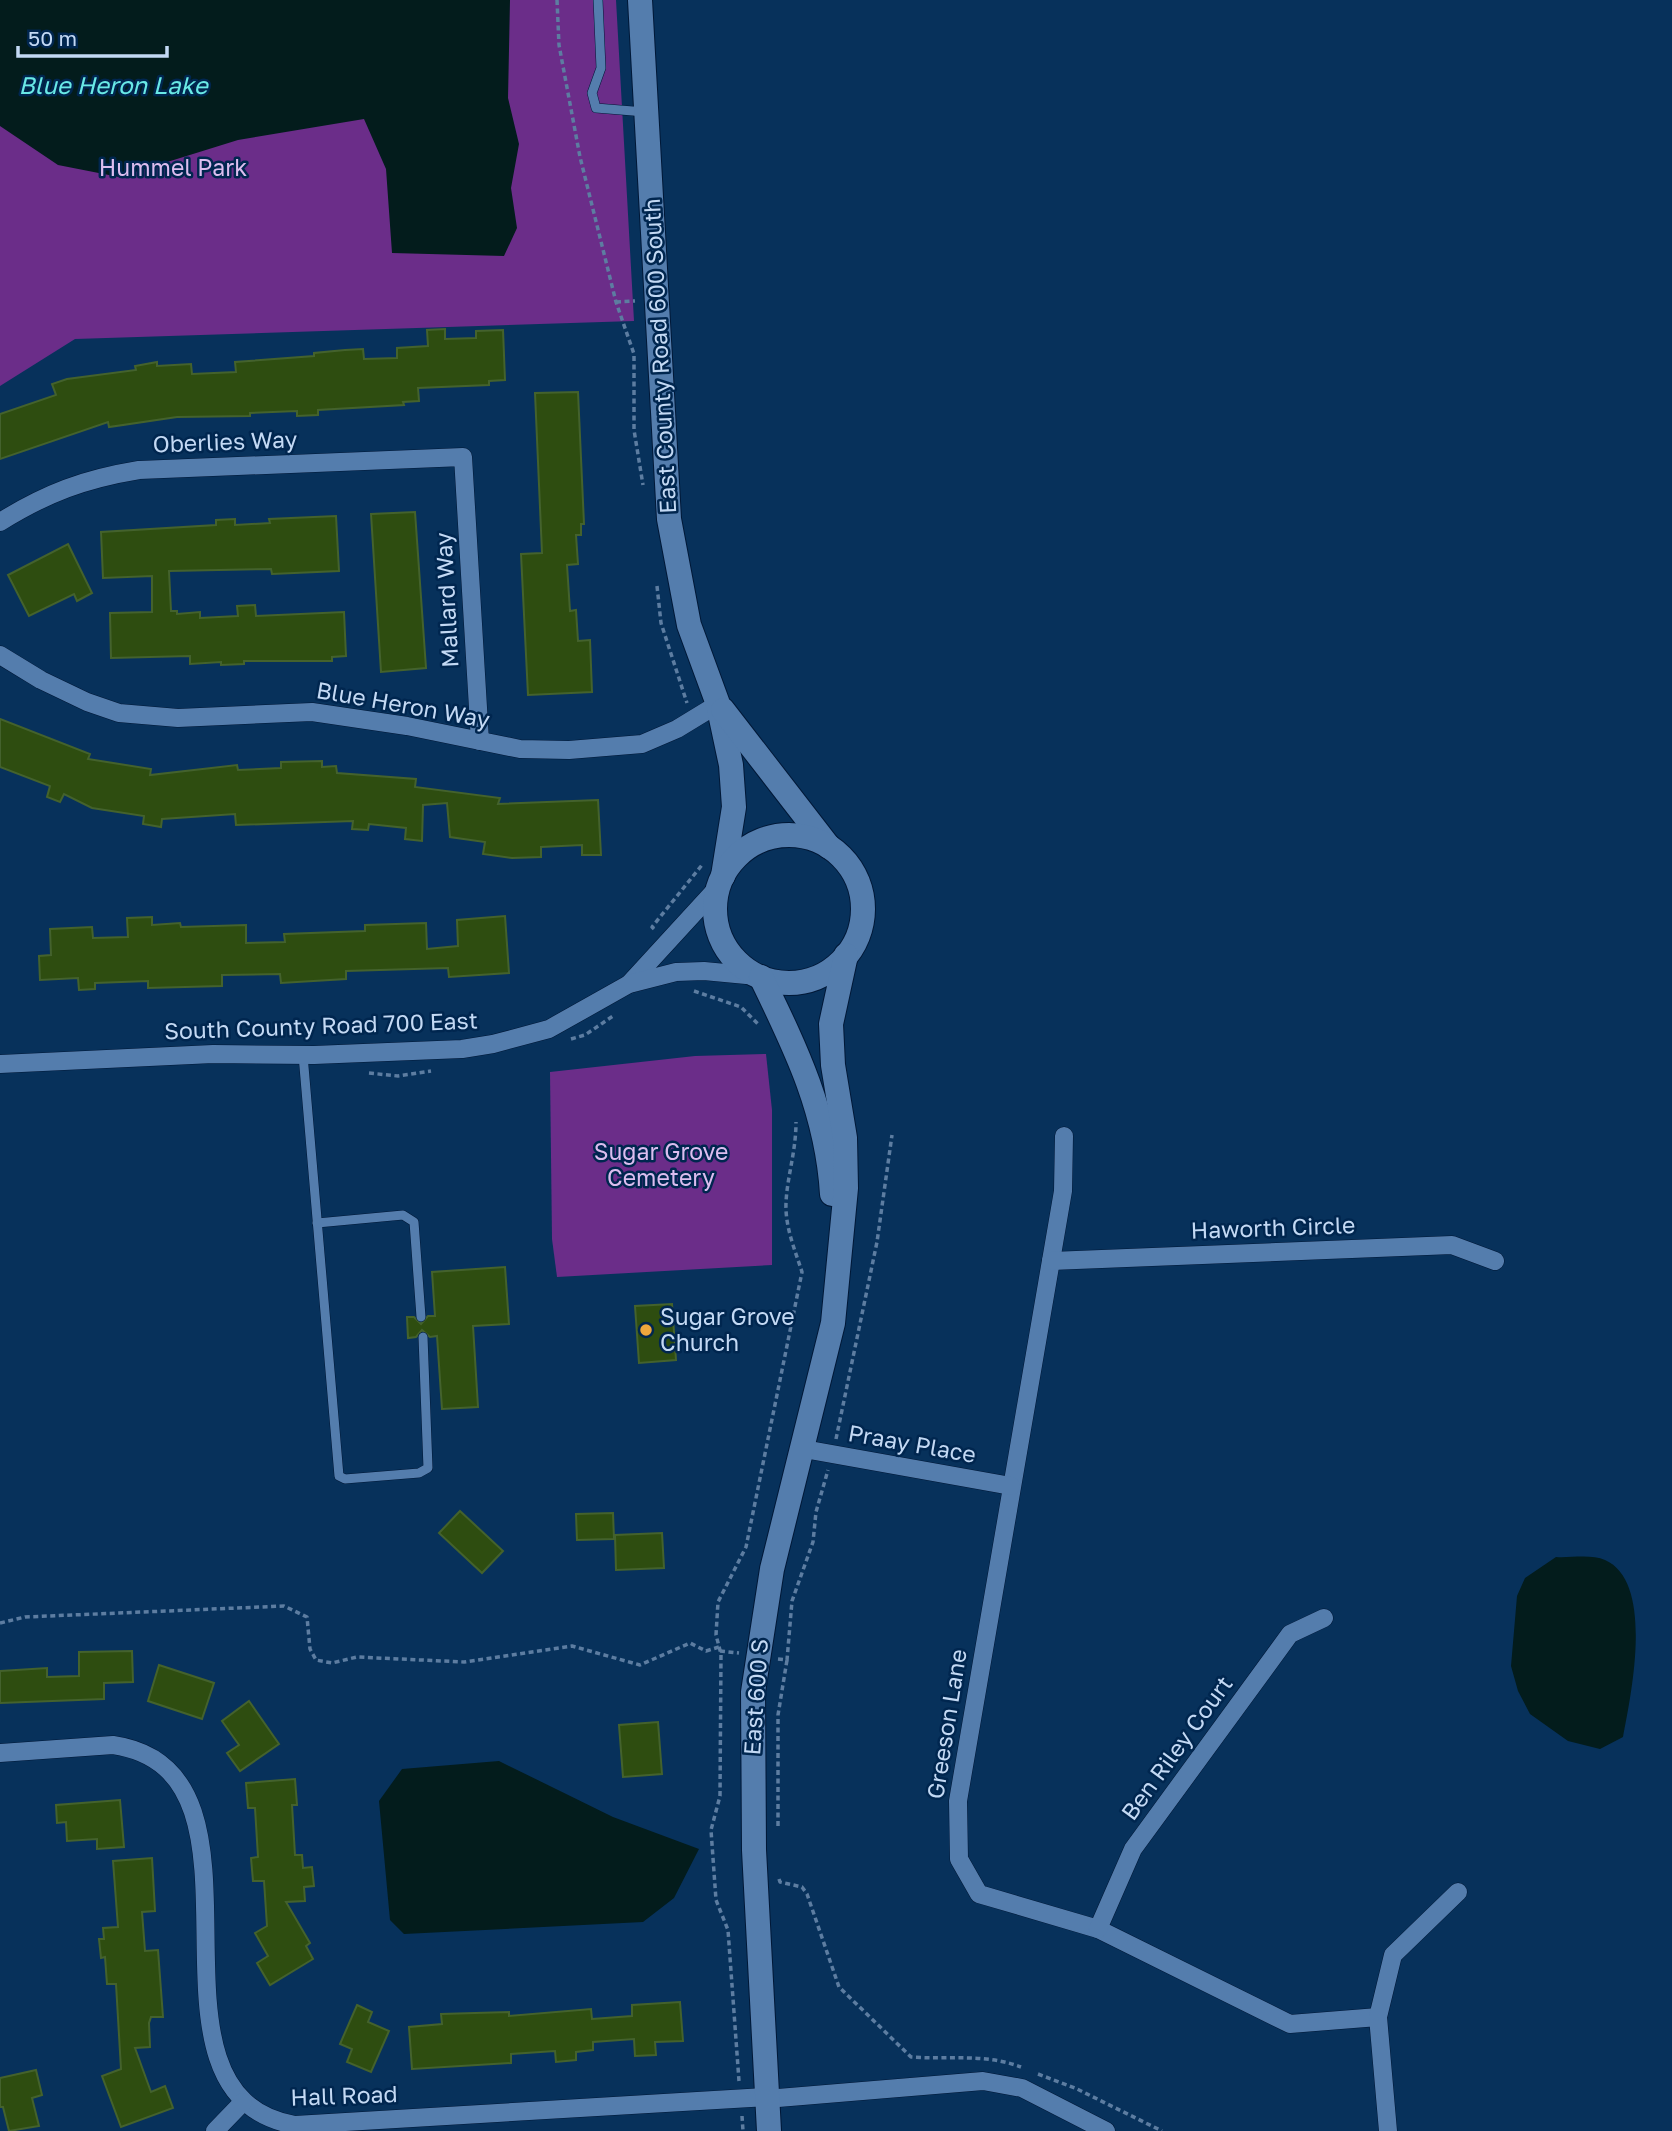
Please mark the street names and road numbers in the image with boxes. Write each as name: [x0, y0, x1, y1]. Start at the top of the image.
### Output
street label: East County Road 600 South: [637, 198, 681, 514]
street label: Oberlies Way: [152, 424, 298, 458]
street label: Mallard Way: [428, 531, 464, 669]
street label: Blue Heron Way: [314, 675, 492, 733]
street label: South County Road 700 East: [164, 1006, 478, 1044]
street label: Haworth Circle: [1190, 1210, 1356, 1244]
street label: Praay Place: [846, 1418, 978, 1468]
street label: East 600 S: [737, 1638, 773, 1756]
street label: Greeson Lane: [920, 1647, 972, 1801]
street label: Ben Riley Court: [1115, 1670, 1238, 1825]
street label: Hall Road: [290, 2079, 398, 2111]

